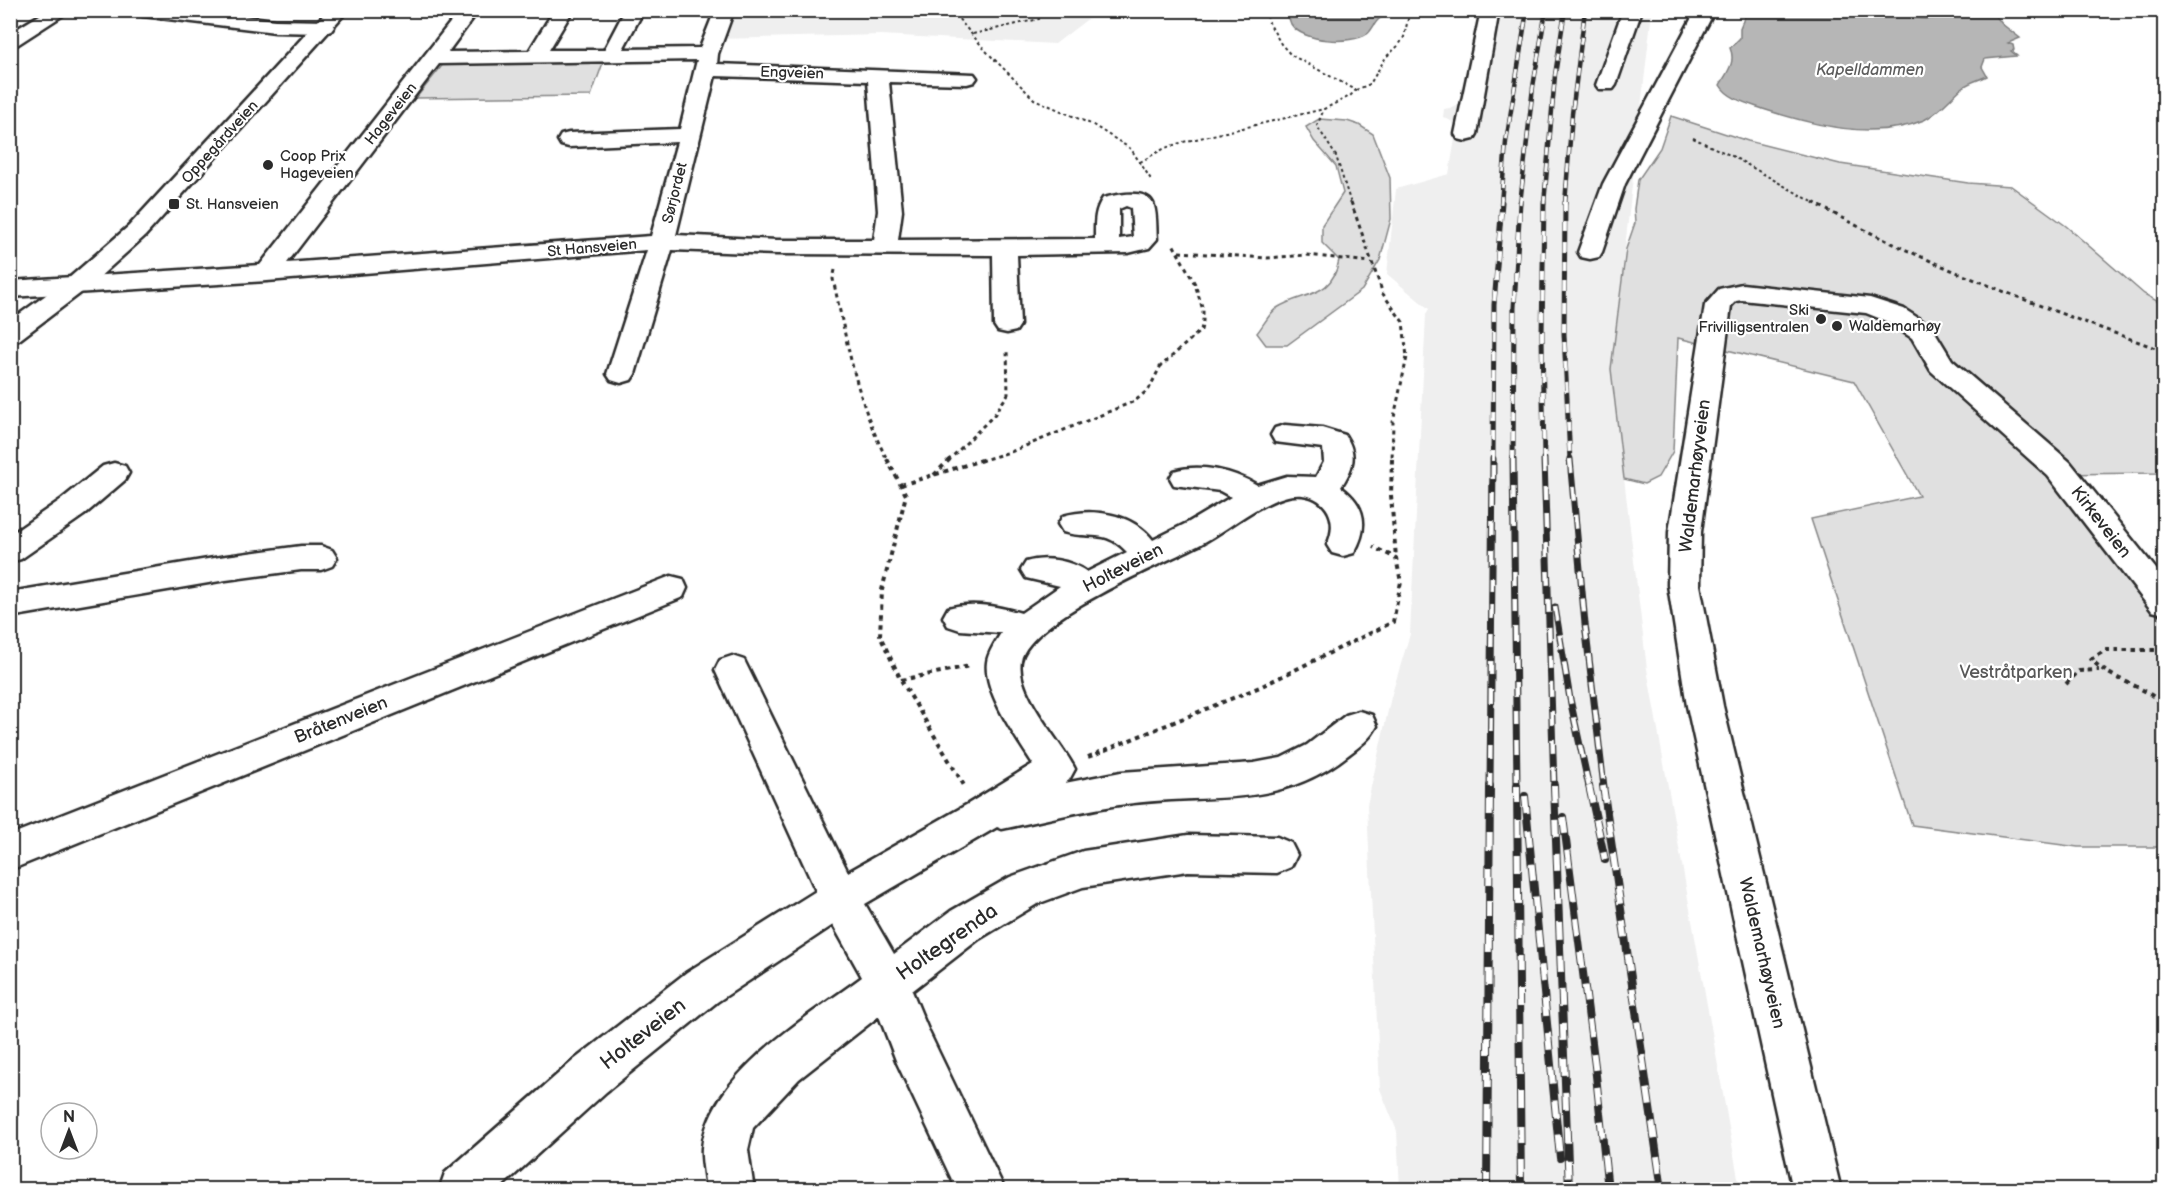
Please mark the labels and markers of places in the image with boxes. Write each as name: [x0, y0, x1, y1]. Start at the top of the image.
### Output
place label: Coop Prix Hageveien: [280, 147, 354, 183]
marker: Coop Prix Hageveien: [261, 158, 275, 172]
place label: St. Hansveien: [186, 195, 279, 214]
marker: St. Hansveien: [167, 197, 181, 211]
place label: Ski Frivilligsentralen: [1699, 301, 1809, 337]
marker: Ski Frivilligsentralen: [1814, 312, 1828, 326]
place label: Waldemarhøy: [1849, 317, 1941, 336]
marker: Waldemarhøy: [1830, 319, 1844, 333]

